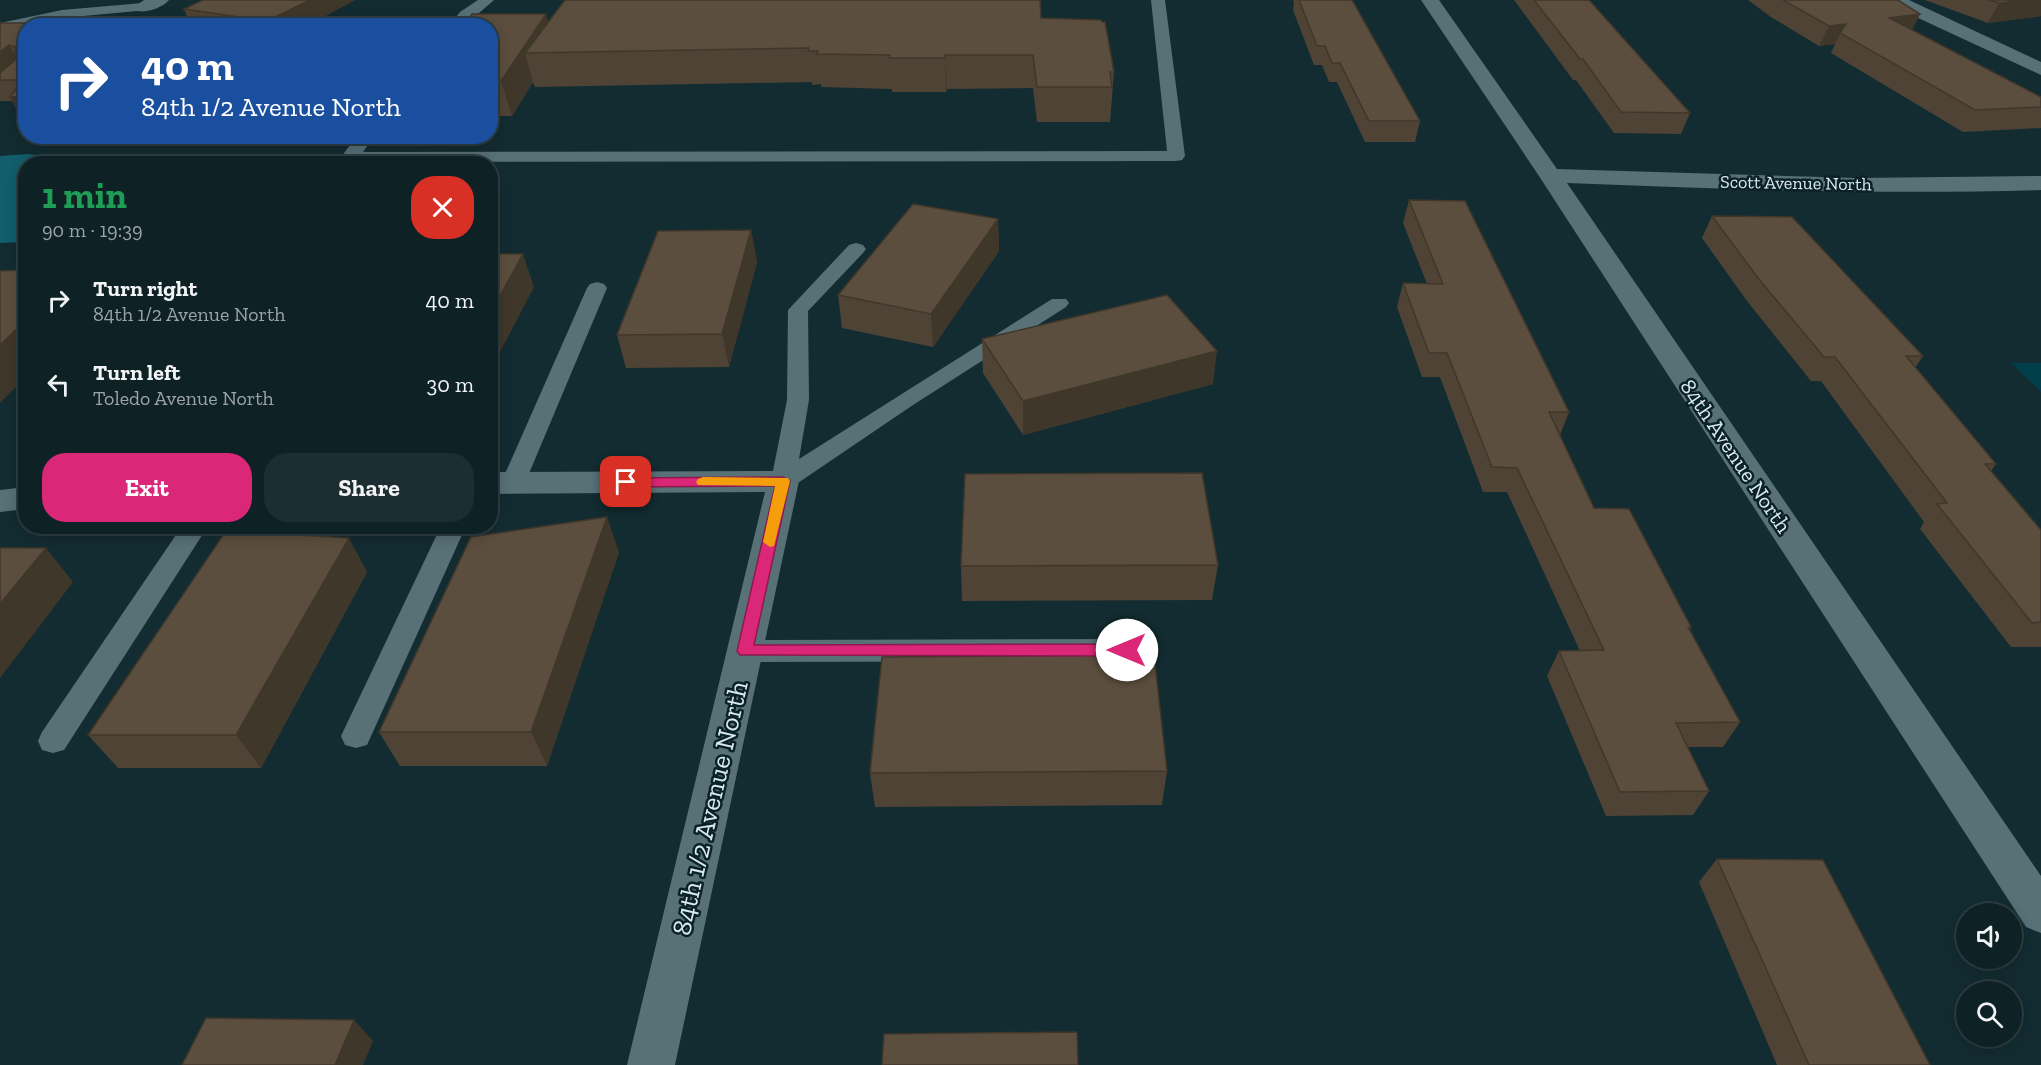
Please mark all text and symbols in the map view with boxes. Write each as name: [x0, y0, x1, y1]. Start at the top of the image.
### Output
text: 40 m: [141, 40, 234, 91]
icon: right: [42, 42, 120, 120]
text: 84th 1/2 Avenue North: [141, 91, 401, 123]
street label: Scott Avenue North: [1720, 171, 1872, 195]
text: 1 min: [42, 174, 127, 217]
button: close: [411, 176, 474, 239]
text: 90 m · 19:39: [42, 218, 143, 242]
text: Turn right: [93, 275, 197, 302]
icon: right: [42, 284, 75, 317]
text: 40 m: [425, 287, 474, 314]
text: 84th 1/2 Avenue North: [93, 302, 286, 326]
text: Turn left: [93, 359, 180, 386]
icon: left: [42, 368, 75, 401]
text: 30 m: [427, 371, 474, 398]
street label: 84th Avenue North: [1675, 374, 1798, 539]
text: Toledo Avenue North: [93, 386, 274, 410]
button: Exit: [42, 453, 252, 522]
button: Share: [264, 453, 474, 522]
pin: [600, 456, 651, 507]
icon: arrive: [609, 465, 642, 498]
position arrow: [1095, 618, 1159, 682]
street label: 84th 1/2 Avenue North: [665, 678, 755, 938]
map controls: [1956, 903, 2022, 1047]
button: sound: [1956, 903, 2022, 969]
button: search: [1956, 981, 2022, 1047]

